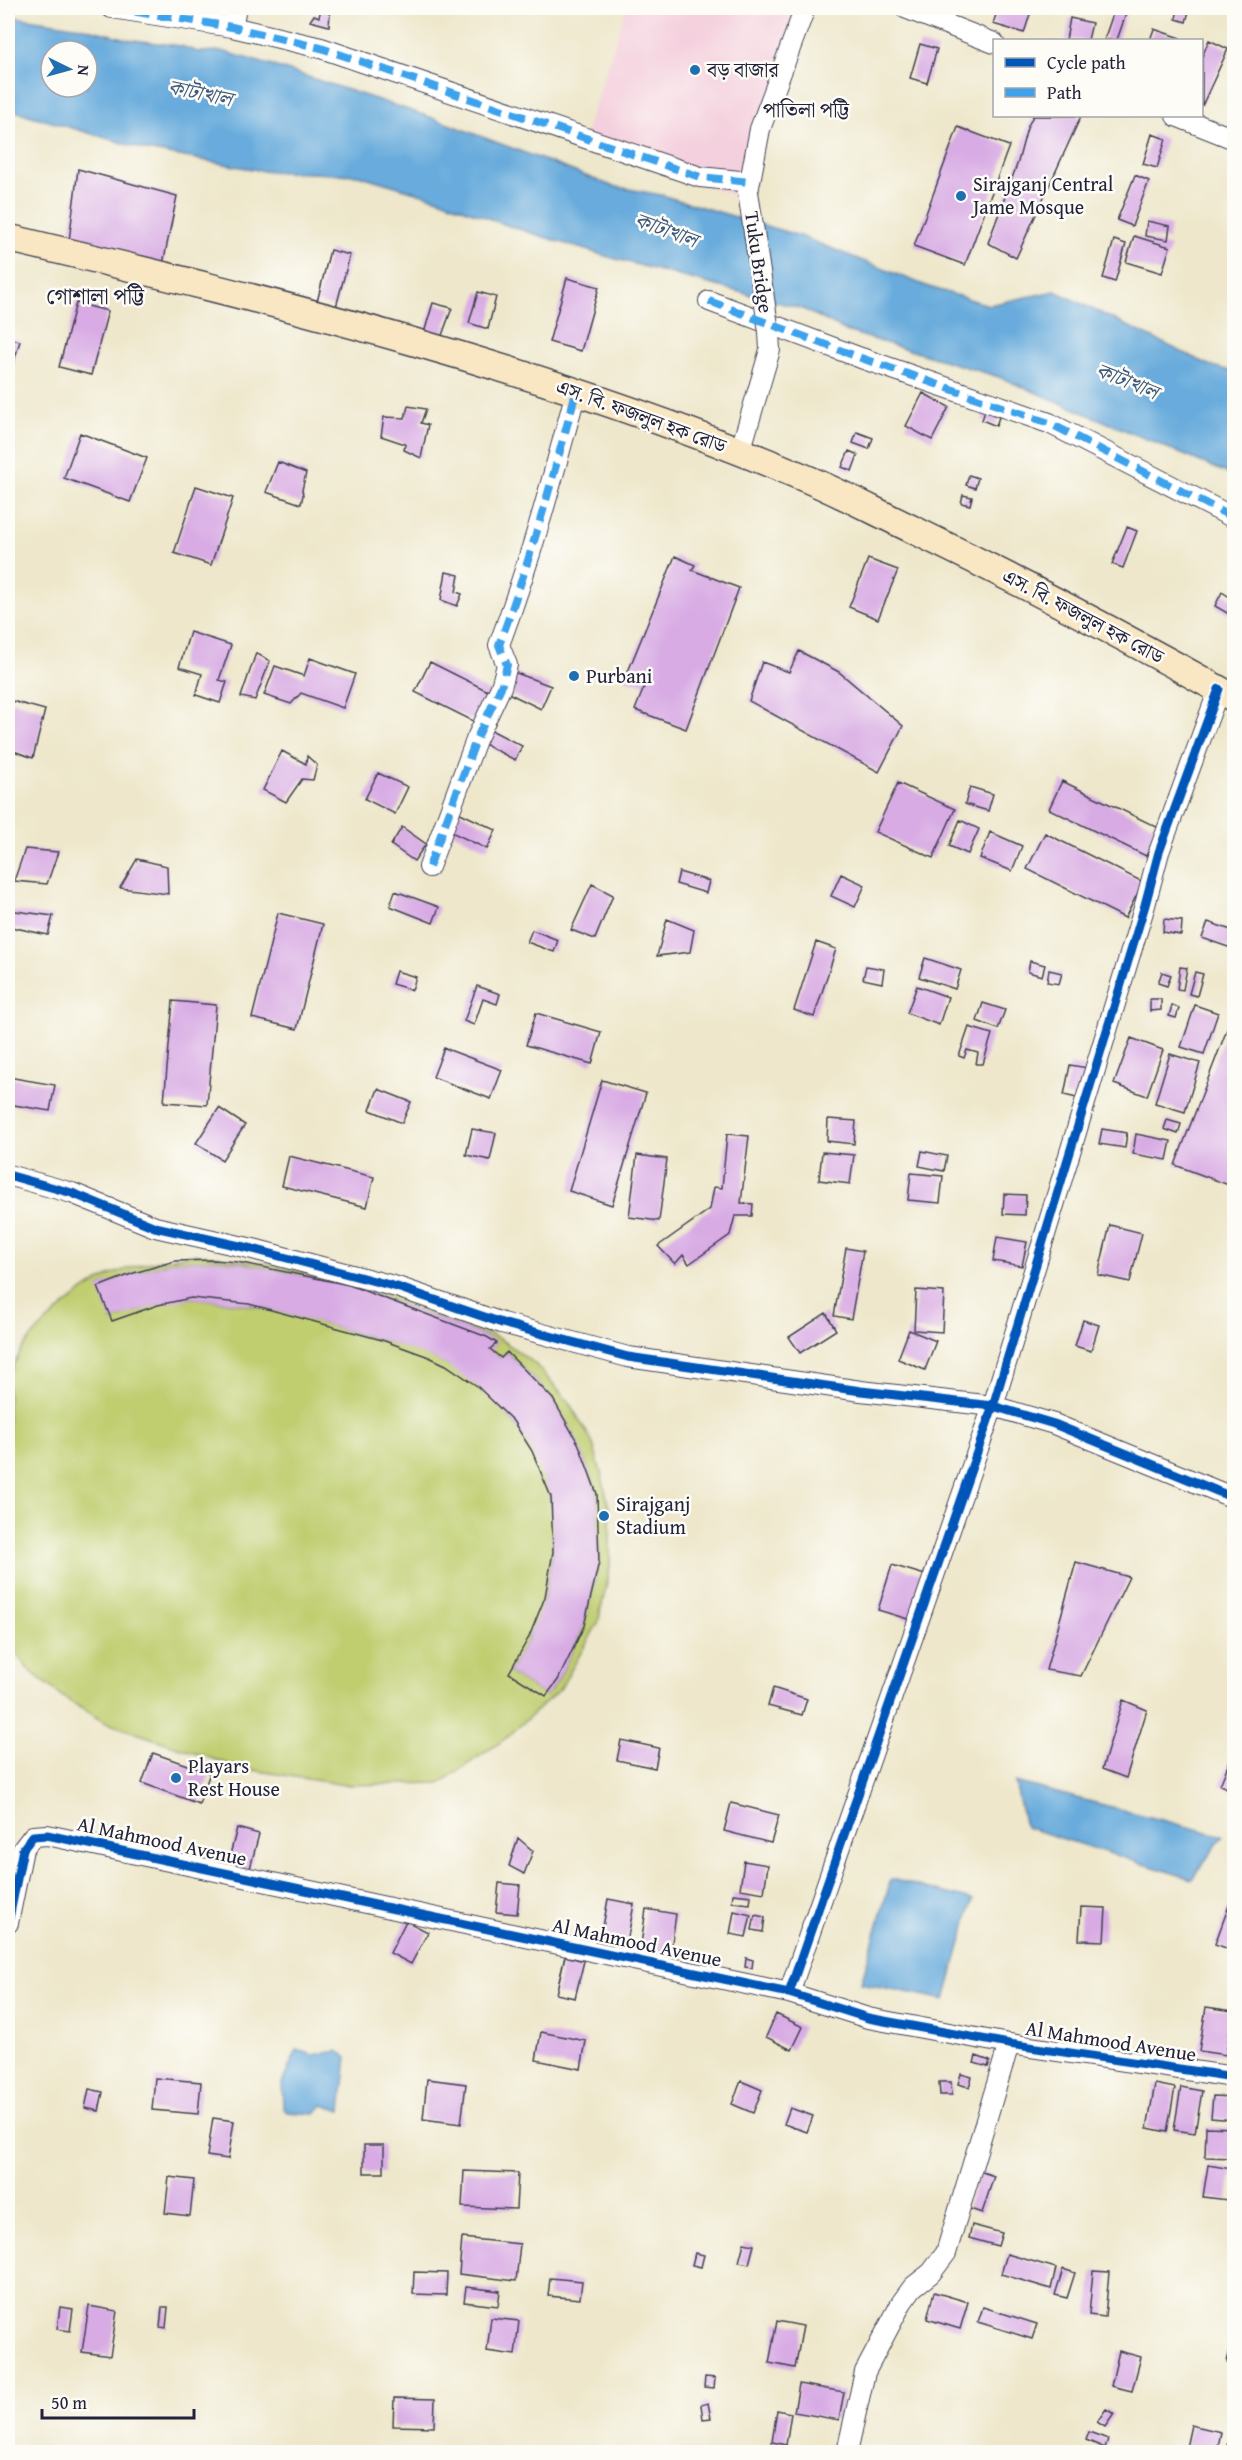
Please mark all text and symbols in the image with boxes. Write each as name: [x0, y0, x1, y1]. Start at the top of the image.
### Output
north arrow: [39, 39, 99, 99]
legend: [993, 39, 1203, 117]
text: Cycle path: [1047, 49, 1126, 76]
place label: বড় বাজার: [706, 55, 780, 84]
marker: বড় বাজার: [688, 63, 702, 77]
text: N: [71, 64, 96, 77]
water label: কাটাখাল: [165, 71, 239, 115]
text: Path: [1047, 79, 1082, 106]
district label: পাতিলা পট্টি: [763, 94, 850, 125]
place label: Sirajganj Central Jame Mosque: [970, 169, 1114, 221]
marker: Sirajganj Central Jame Mosque: [954, 189, 968, 203]
water label: কাটাখাল: [631, 204, 706, 257]
street label: Tuku Bridge: [738, 209, 781, 315]
district label: গোশালা পট্টি: [46, 280, 145, 312]
water label: কাটাখাল: [1091, 354, 1167, 408]
street label: এস. বি. ফজলুল হক রোড: [552, 371, 731, 460]
street label: এস. বি. ফজলুল হক রোড: [997, 561, 1170, 671]
place label: Purbani: [586, 661, 653, 690]
marker: Purbani: [567, 669, 581, 683]
place label: Sirajganj Stadium: [616, 1489, 690, 1541]
marker: Sirajganj Stadium: [597, 1509, 611, 1523]
place label: Playars Rest House: [188, 1751, 280, 1803]
marker: Playars Rest House: [169, 1771, 183, 1785]
street label: Al Mahmood Avenue: [75, 1808, 249, 1873]
street label: Al Mahmood Avenue: [550, 1909, 724, 1974]
street label: Al Mahmood Avenue: [1024, 2013, 1199, 2068]
scale bar: [42, 2382, 194, 2420]
text: 50 m: [51, 2389, 87, 2416]

